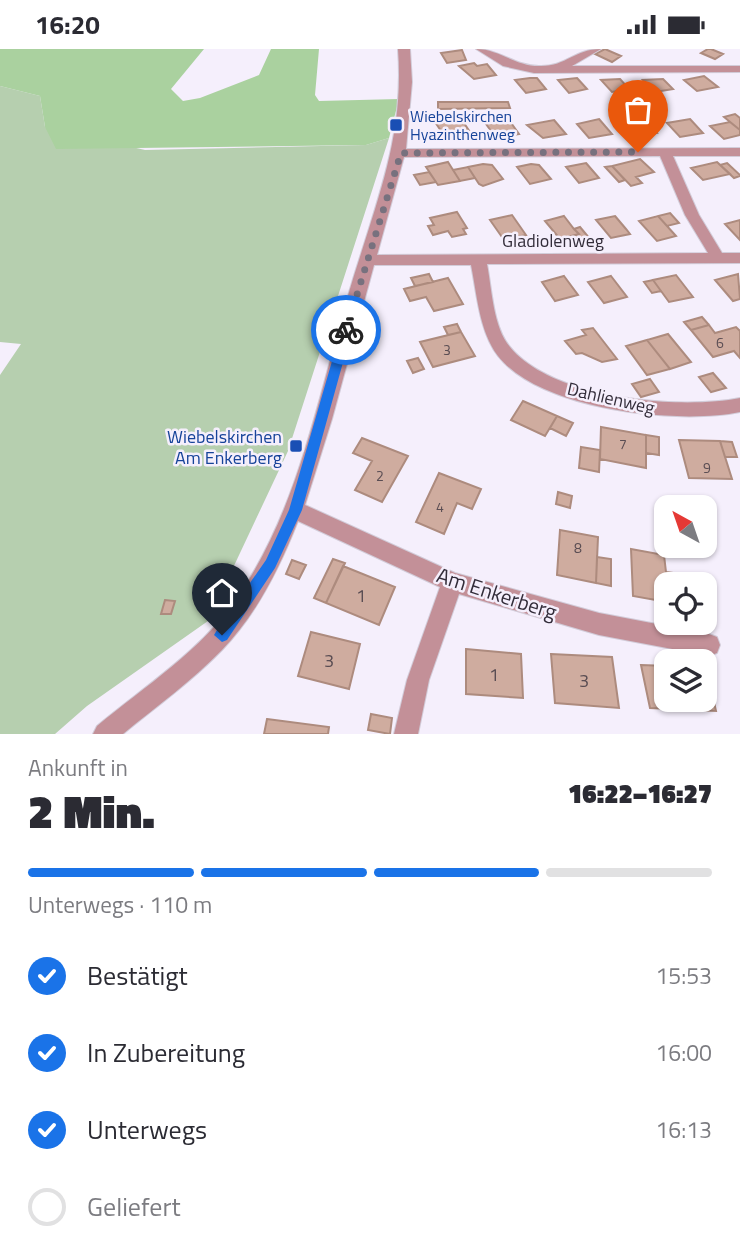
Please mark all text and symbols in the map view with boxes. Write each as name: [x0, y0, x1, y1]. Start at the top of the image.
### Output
text: 16:20: [35, 5, 100, 44]
pin: [608, 80, 668, 152]
icon: bag: [619, 91, 657, 129]
place label: Wiebelskirchen Hyazinthenweg: [410, 104, 515, 146]
marker: Wiebelskirchen Hyazinthenweg: [388, 117, 404, 133]
street label: Gladiolenweg: [502, 227, 604, 254]
courier: [311, 295, 381, 365]
icon: bike: [327, 311, 365, 349]
house number: 6: [716, 332, 724, 353]
house number: 3: [443, 339, 451, 360]
street label: Dahlienweg: [565, 375, 657, 421]
place label: Wiebelskirchen Am Enkerberg: [167, 423, 282, 471]
house number: 7: [619, 433, 627, 454]
marker: Wiebelskirchen Am Enkerberg: [288, 438, 304, 454]
house number: 9: [703, 457, 711, 478]
house number: 2: [376, 465, 384, 486]
north arrow: [654, 495, 718, 558]
map controls: [654, 495, 717, 712]
house number: 4: [436, 496, 444, 517]
house number: 8: [574, 537, 582, 558]
street label: Am Enkerberg: [433, 558, 561, 628]
pin: [192, 563, 252, 635]
button: locate: [654, 572, 717, 635]
icon: home: [203, 574, 241, 612]
house number: 1: [356, 582, 366, 609]
house number: 3: [324, 647, 334, 674]
button: layers: [654, 649, 717, 712]
house number: 1: [489, 661, 499, 688]
house number: 3: [579, 667, 589, 694]
text: Ankunft in: [28, 750, 128, 785]
text: 16:22–16:27: [568, 774, 712, 813]
text: 2 Min.: [28, 776, 155, 846]
text: Unterwegs · 110 m: [28, 887, 212, 922]
text: Bestätigt: [87, 956, 188, 995]
icon: check: [28, 957, 66, 995]
text: 15:53: [655, 958, 712, 993]
text: In Zubereitung: [87, 1033, 245, 1072]
icon: check: [28, 1034, 66, 1072]
text: 16:00: [655, 1035, 712, 1070]
text: Unterwegs: [87, 1110, 207, 1149]
icon: check: [28, 1111, 66, 1149]
text: 16:13: [655, 1112, 712, 1147]
text: Geliefert: [87, 1187, 181, 1226]

